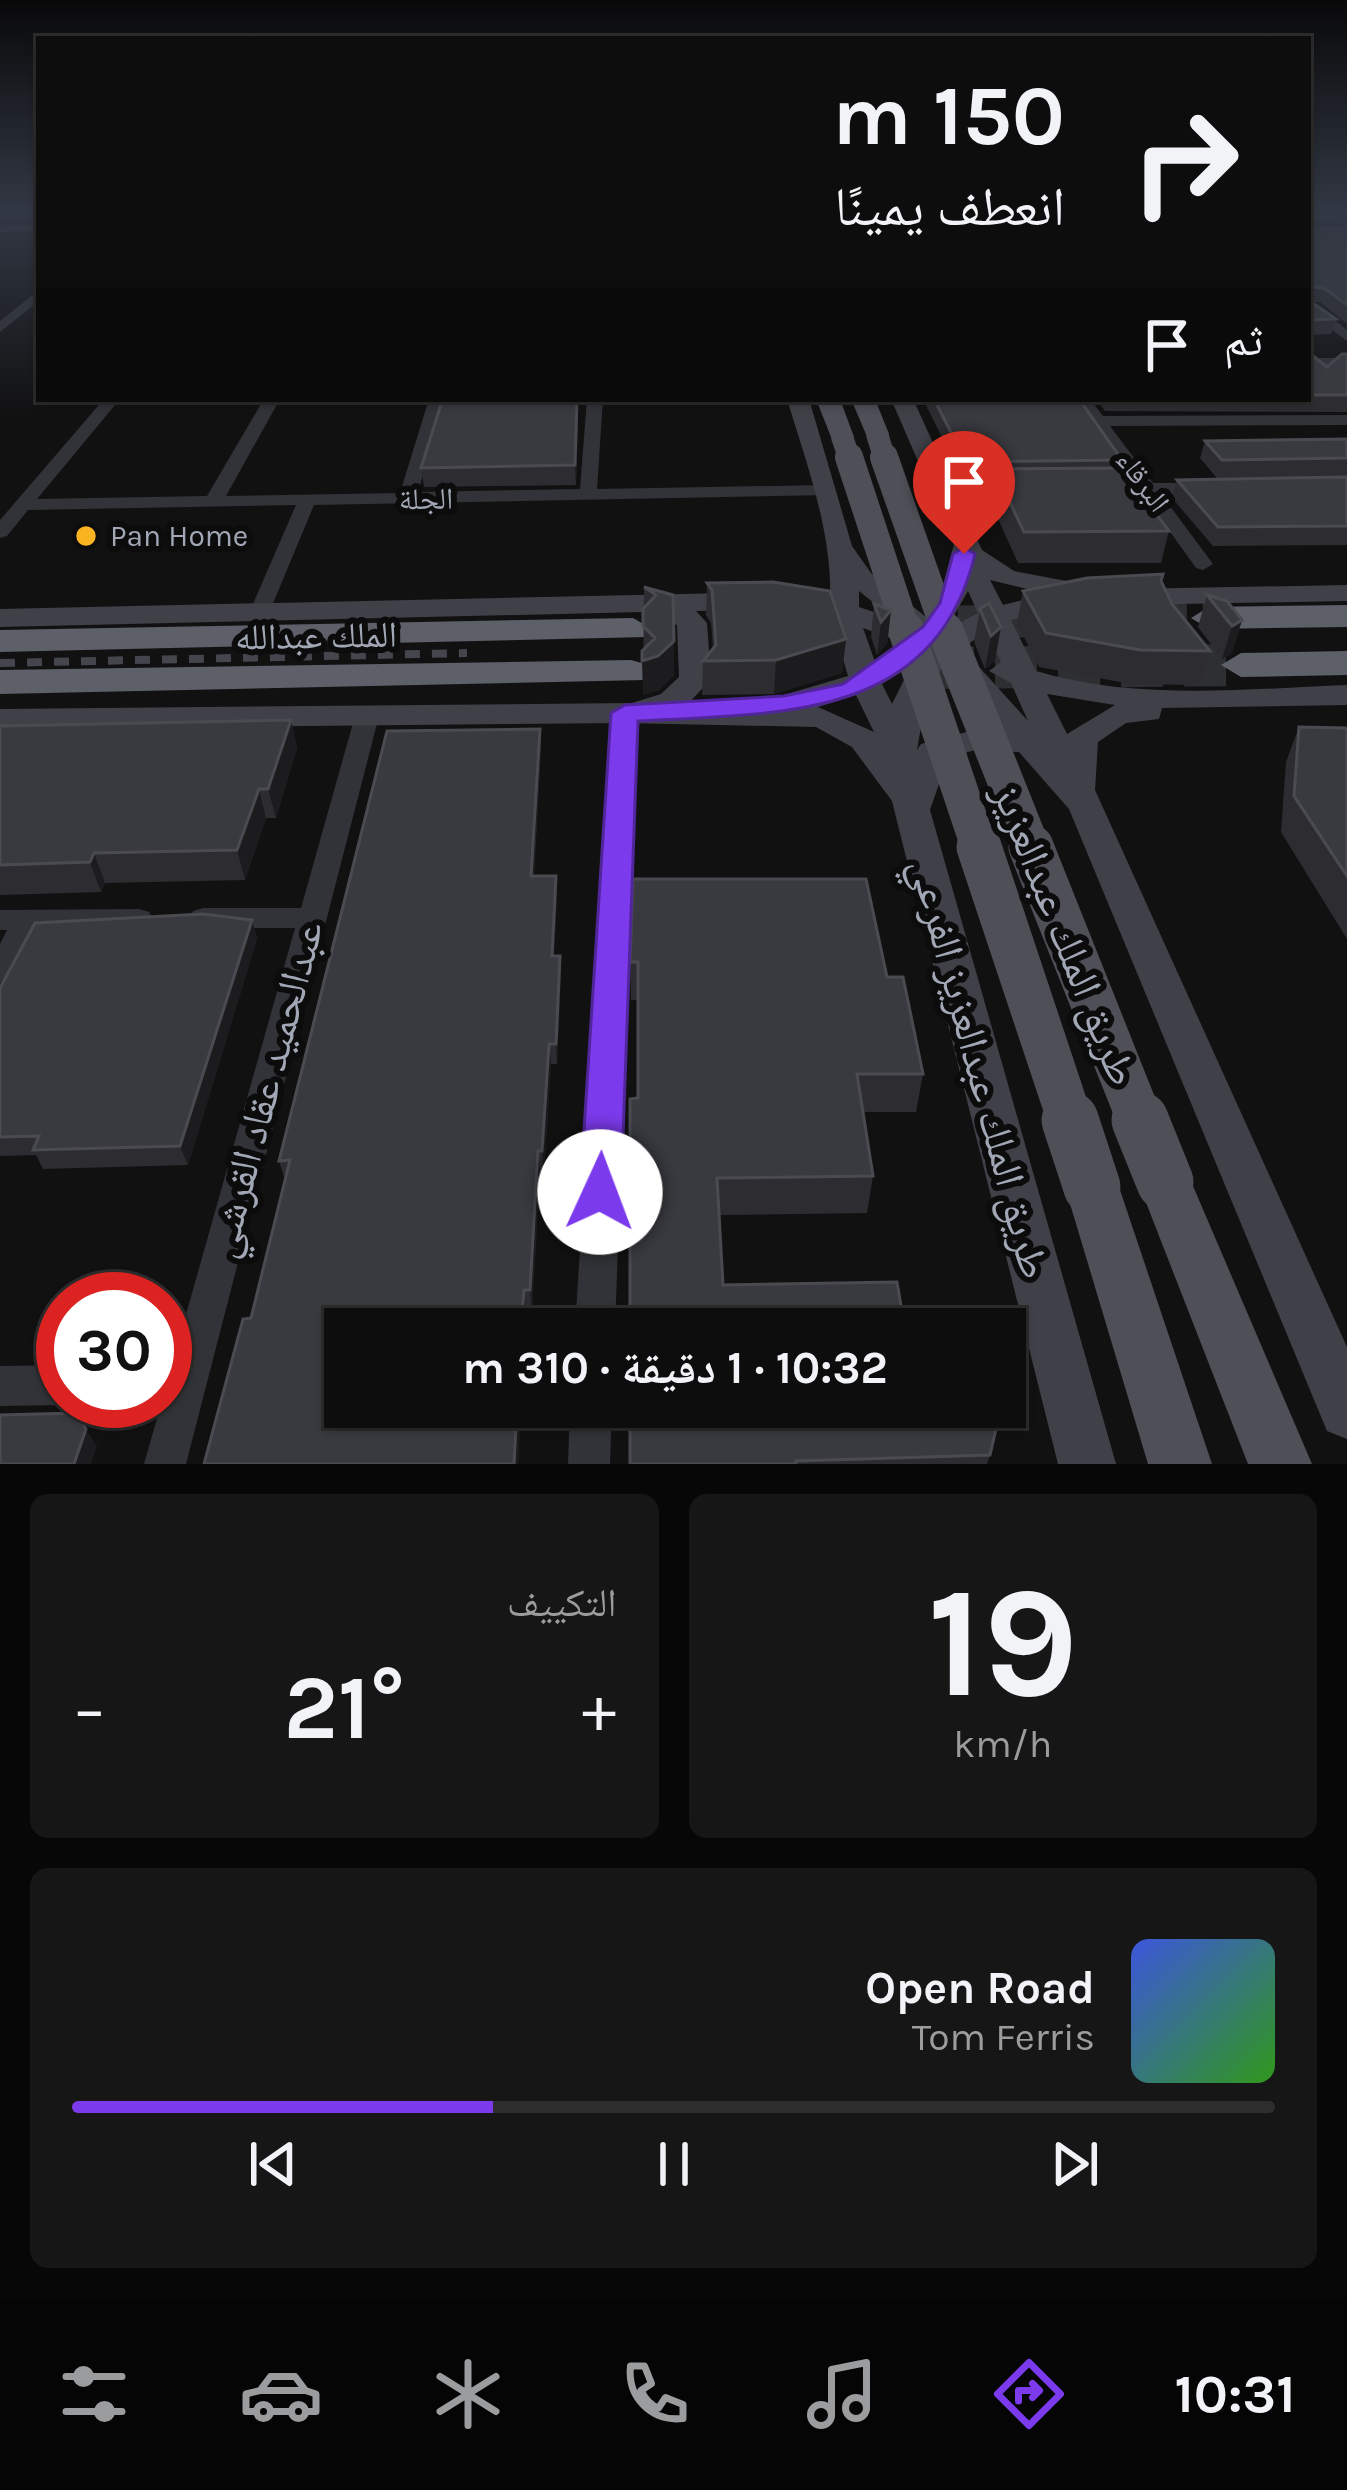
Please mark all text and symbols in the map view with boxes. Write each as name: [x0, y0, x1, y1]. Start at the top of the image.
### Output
text: 150 m: [832, 67, 1065, 165]
icon: right: [1107, 84, 1263, 240]
text: انعطف يمينًا: [834, 175, 1065, 239]
icon: arrive: [1134, 312, 1200, 378]
text: ثم: [1224, 314, 1263, 366]
pin: [913, 431, 1015, 554]
street label: البرقاء: [1109, 443, 1177, 519]
icon: arrive: [931, 449, 997, 515]
street label: الجلة: [398, 481, 454, 517]
place label: Pan Home: [110, 518, 248, 554]
marker: Pan Home: [73, 523, 99, 549]
street label: الملك عبدالله: [235, 614, 397, 658]
street label: طريق الملك عبدالعزيز: [981, 775, 1148, 1093]
street label: طريق الملك عبدالعزيز الفرعي: [892, 852, 1060, 1286]
street label: عبدالحميد عقاد القرشي: [196, 915, 341, 1265]
position arrow: [537, 1129, 663, 1255]
speed limit sign: 30: [36, 1272, 192, 1428]
text: 10:32 · 1 دقيقة · 310 m: [462, 1342, 888, 1394]
text: 19: [927, 1552, 1078, 1734]
text: التكييف: [507, 1580, 617, 1626]
text: 21°: [283, 1655, 405, 1761]
text: −: [72, 1670, 107, 1748]
text: +: [582, 1670, 616, 1748]
text: km/h: [953, 1721, 1052, 1767]
text: Open Road: [865, 1962, 1095, 2014]
text: Tom Ferris: [912, 2014, 1095, 2060]
icon: previous: [240, 2131, 306, 2197]
icon: pause: [641, 2131, 707, 2197]
icon: next: [1042, 2131, 1108, 2197]
icon: filters: [52, 2352, 136, 2436]
icon: car: [239, 2352, 323, 2436]
icon: climate: [426, 2352, 510, 2436]
icon: phone: [613, 2352, 697, 2436]
icon: music: [800, 2352, 884, 2436]
icon: directions: [987, 2352, 1071, 2436]
text: 10:31: [1175, 2362, 1295, 2426]

